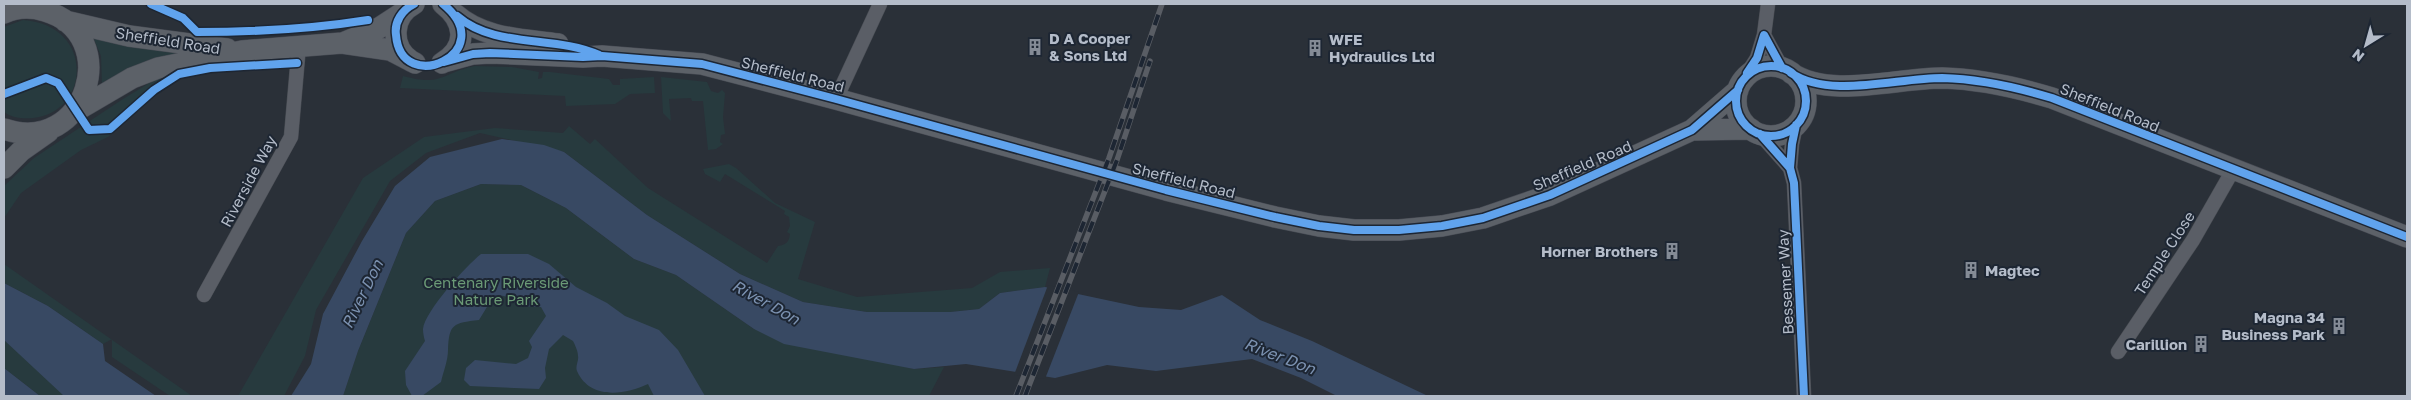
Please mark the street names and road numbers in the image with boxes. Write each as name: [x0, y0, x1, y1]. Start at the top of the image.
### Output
street label: Sheffield Road: [114, 23, 222, 57]
street label: Sheffield Road: [740, 52, 846, 96]
street label: Sheffield Road: [2058, 79, 2162, 135]
street label: Riverside Way: [216, 132, 280, 230]
street label: Sheffield Road: [1530, 136, 1634, 194]
street label: Sheffield Road: [1131, 158, 1237, 202]
street label: Temple Close: [2130, 207, 2198, 298]
street label: Bessemer Way: [1773, 228, 1797, 335]

